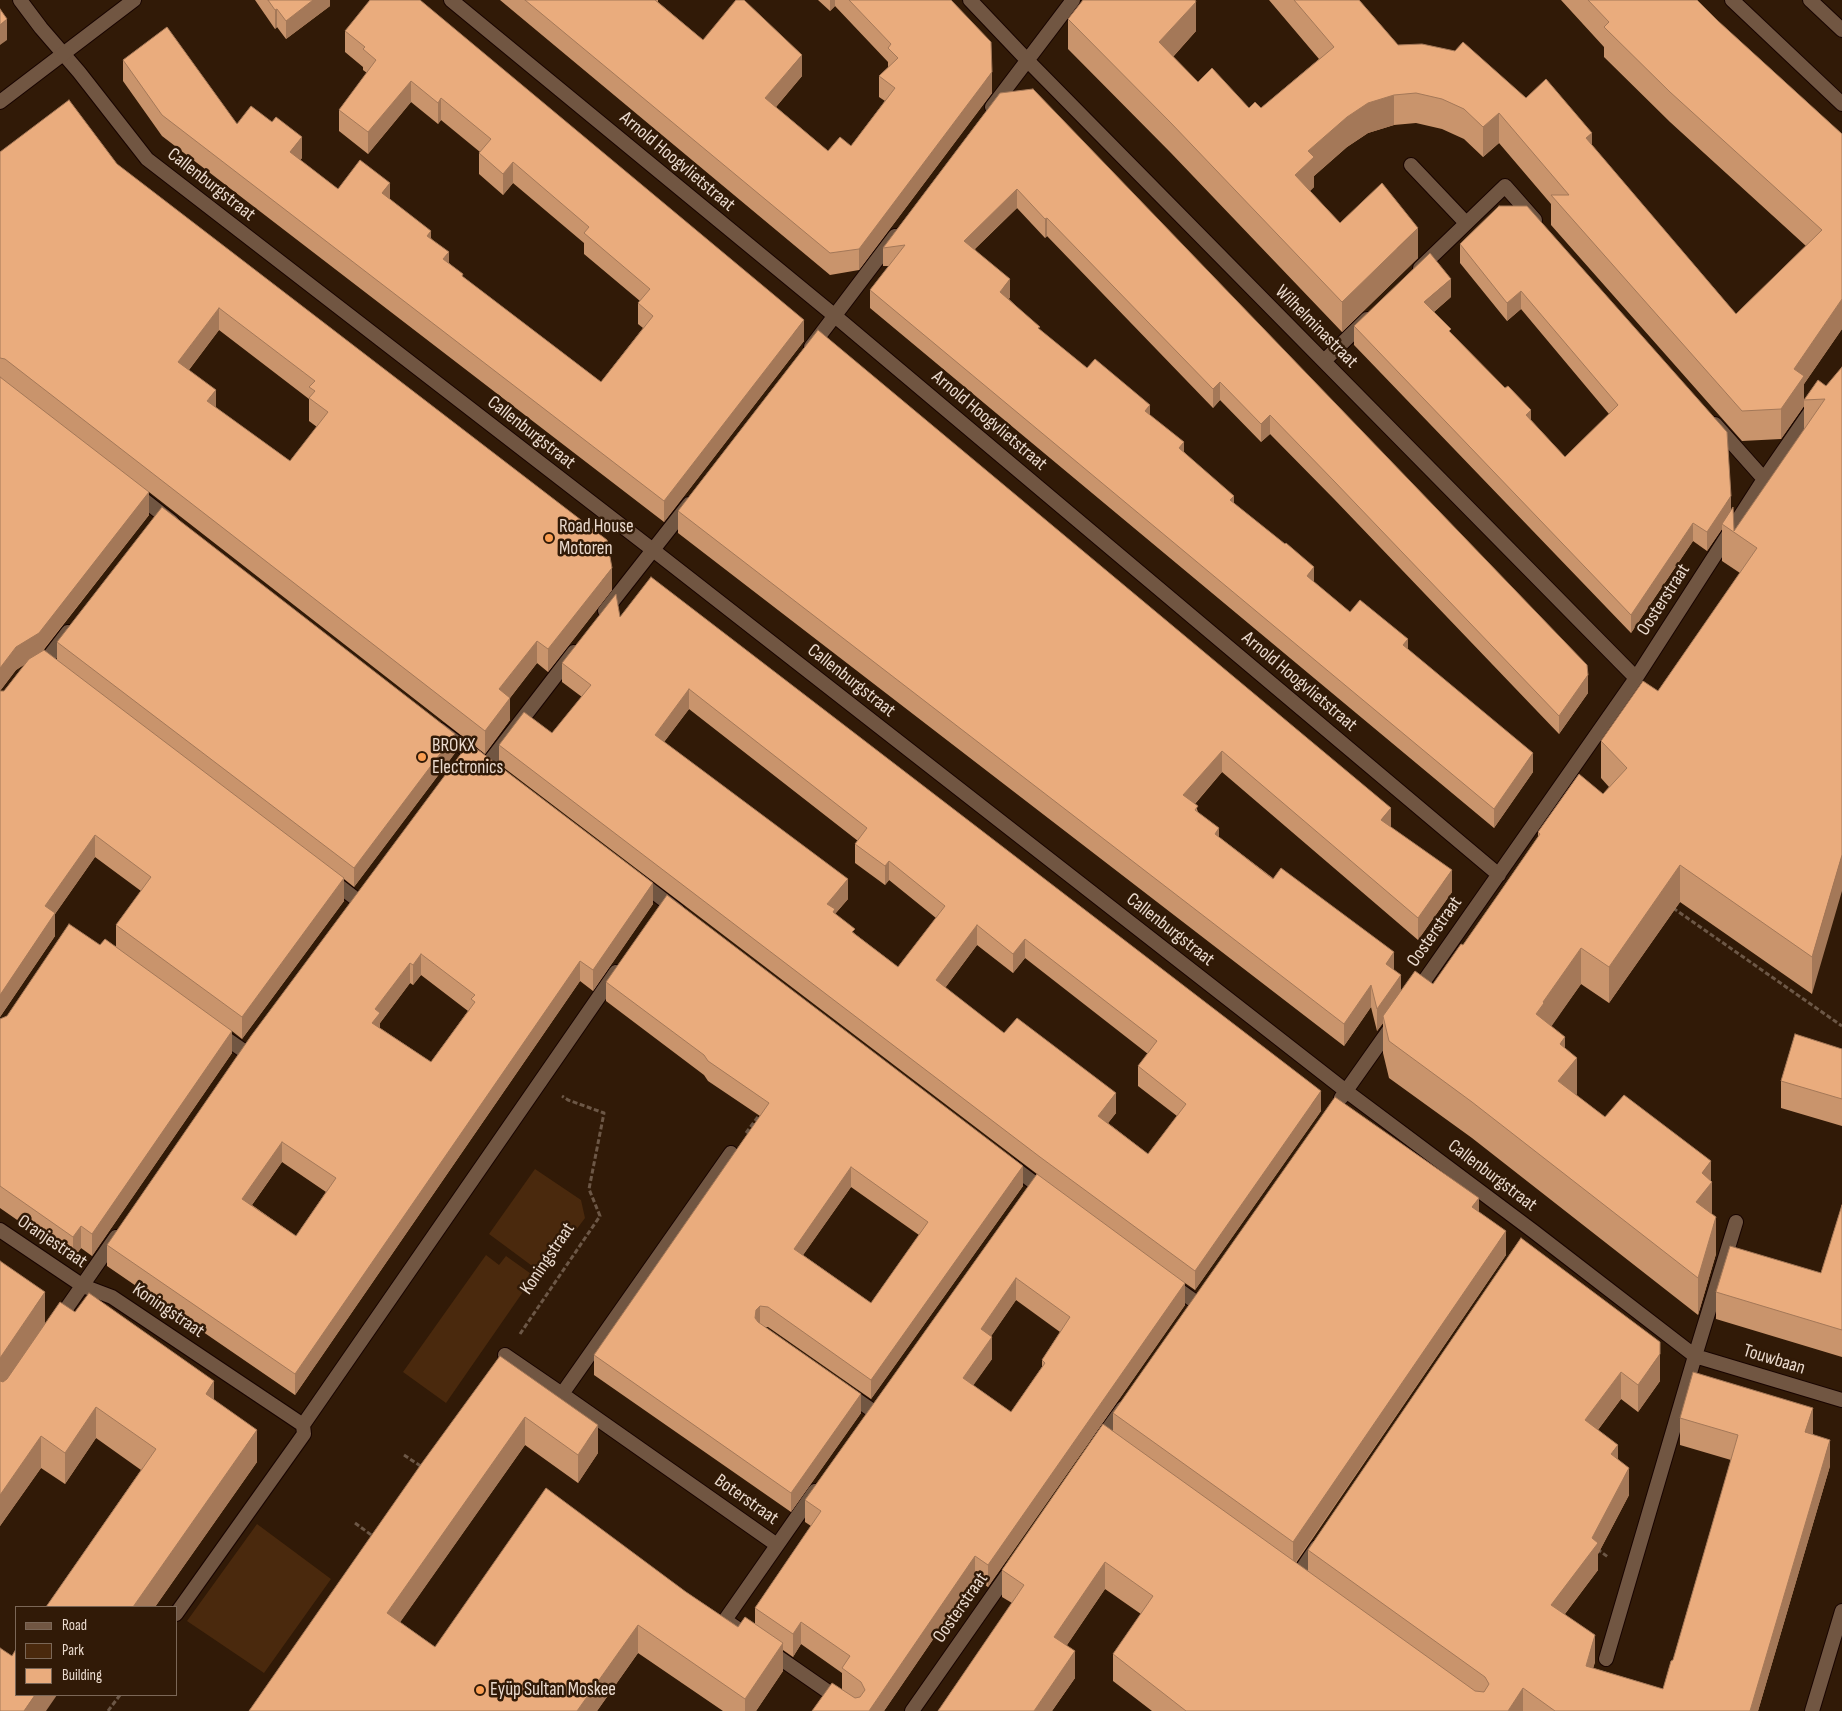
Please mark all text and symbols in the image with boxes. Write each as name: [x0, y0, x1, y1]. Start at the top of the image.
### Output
street label: Arnold Hoogvlietstraat: [615, 107, 739, 217]
street label: Callenburgstraat: [162, 144, 260, 226]
street label: Wilhelminastraat: [1270, 281, 1362, 373]
street label: Arnold Hoogvlietstraat: [927, 366, 1051, 476]
street label: Callenburgstraat: [482, 392, 580, 474]
place label: Road House Motoren: [559, 516, 634, 560]
marker: Road House Motoren: [543, 532, 555, 544]
street label: Oosterstraat: [1632, 560, 1696, 640]
street label: Arnold Hoogvlietstraat: [1237, 627, 1361, 737]
street label: Callenburgstraat: [802, 640, 900, 722]
place label: BROKX Electronics: [432, 735, 503, 779]
marker: BROKX Electronics: [416, 751, 428, 763]
street label: Callenburgstraat: [1121, 889, 1219, 971]
street label: Oosterstraat: [1403, 892, 1467, 972]
street label: Callenburgstraat: [1443, 1135, 1541, 1217]
street label: Oranjestraat: [13, 1210, 91, 1274]
street label: Koningstraat: [516, 1219, 580, 1299]
street label: Koningstraat: [128, 1279, 208, 1343]
street label: Touwbaan: [1740, 1340, 1808, 1380]
street label: Boterstraat: [710, 1470, 782, 1530]
street label: Oosterstraat: [929, 1568, 993, 1648]
legend: [15, 1606, 178, 1696]
text: Road: [62, 1616, 87, 1635]
text: Park: [62, 1641, 84, 1660]
text: Building: [62, 1666, 102, 1685]
place label: Eyüp Sultan Moskee: [490, 1679, 616, 1701]
marker: Eyüp Sultan Moskee: [474, 1684, 486, 1696]

